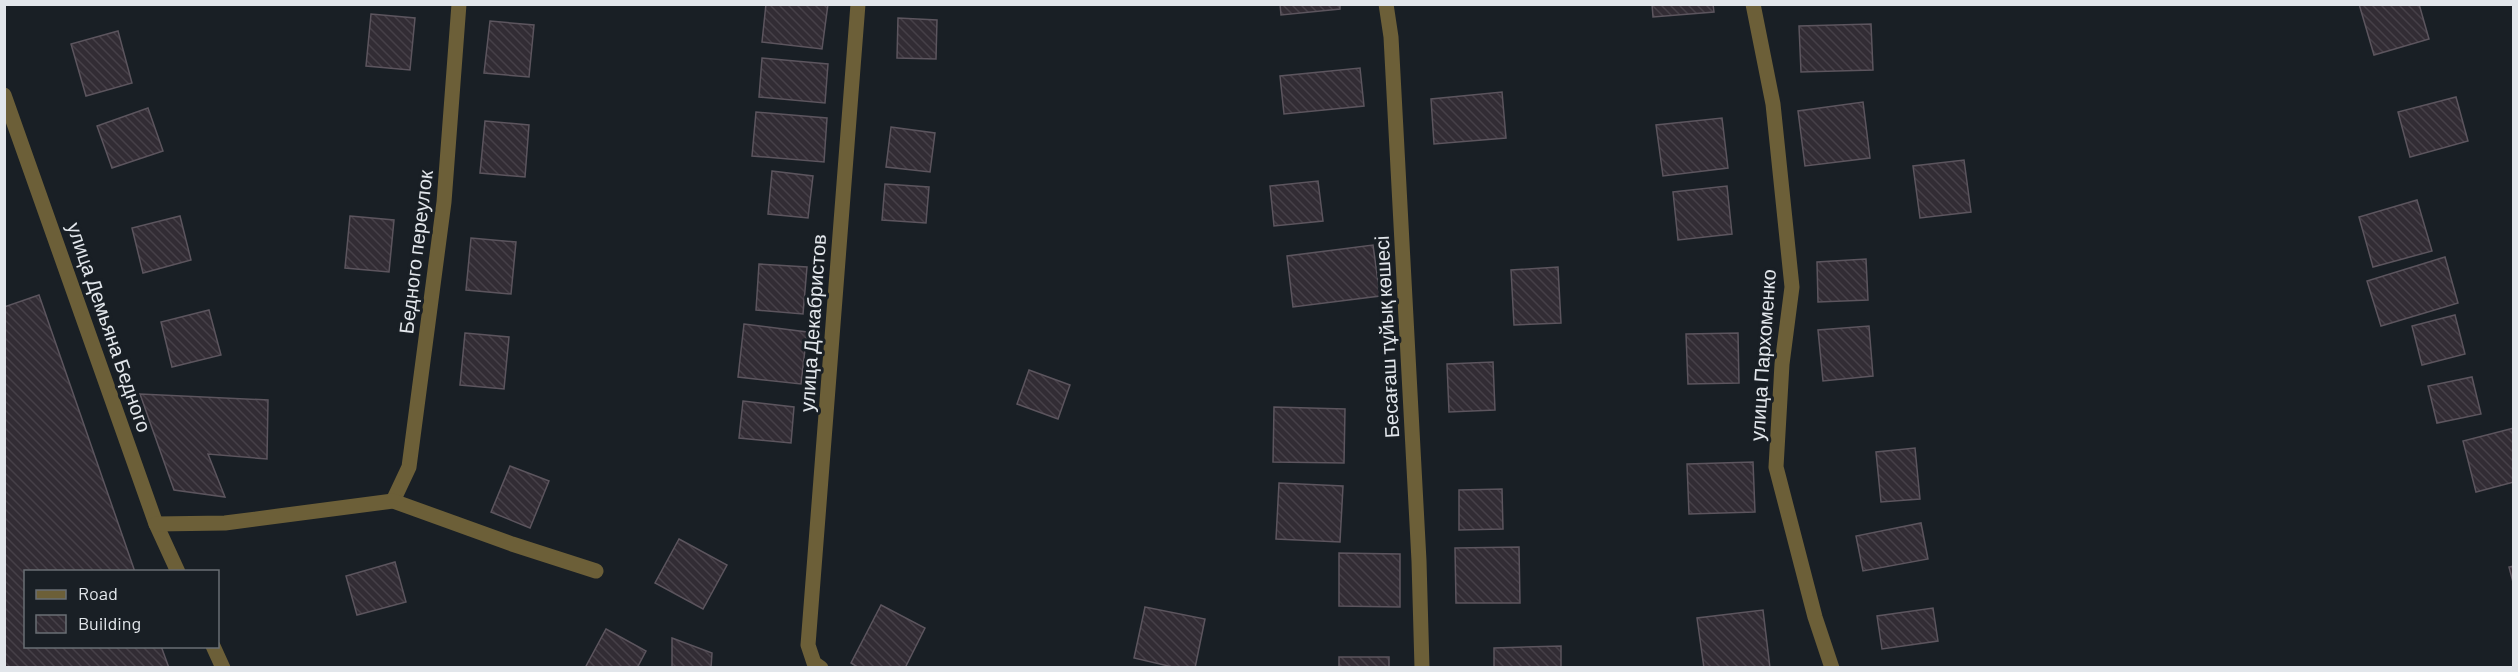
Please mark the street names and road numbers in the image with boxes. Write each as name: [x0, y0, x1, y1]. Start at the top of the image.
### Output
street label: Бедного переулок: [393, 168, 437, 335]
street label: улица Демьяна Бедного: [63, 219, 157, 435]
street label: улица Декабристов: [794, 233, 830, 413]
street label: Бесағаш тұйық көшесі: [1369, 235, 1403, 439]
street label: улица Пархоменко: [1744, 268, 1780, 442]

